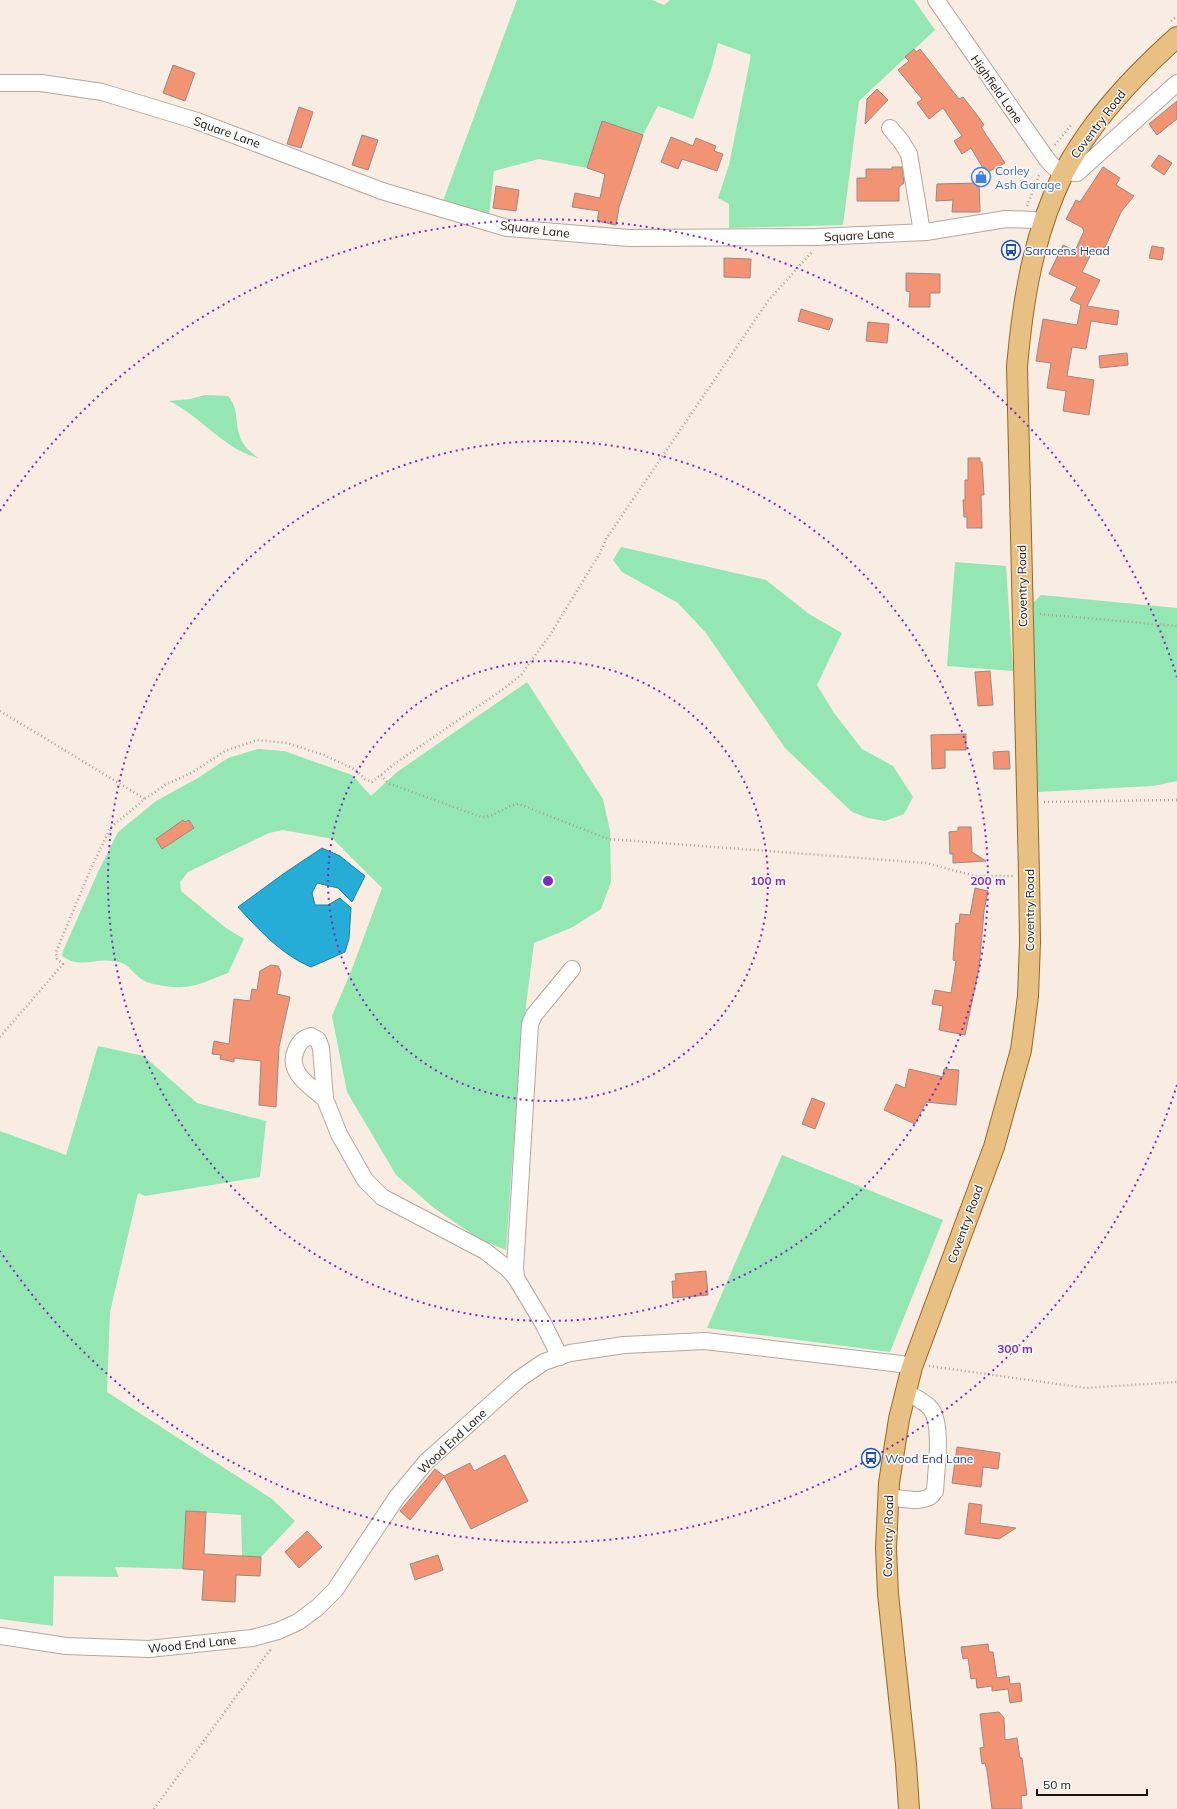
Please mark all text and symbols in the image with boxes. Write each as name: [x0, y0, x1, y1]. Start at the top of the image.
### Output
street label: Highfield Lane: [968, 52, 1026, 126]
street label: Coventry Road: [1067, 87, 1129, 161]
street label: Square Lane: [192, 113, 262, 151]
place label: Corley Ash Garage: [995, 163, 1061, 192]
shop icon: Corley Ash Garage: [970, 166, 992, 188]
street label: Square Lane: [499, 217, 571, 241]
street label: Square Lane: [824, 226, 894, 244]
bus stop icon: Saracens Head: [1000, 239, 1022, 261]
place label: Saracens Head: [1025, 243, 1110, 258]
street label: Coventry Road: [1014, 545, 1030, 627]
street label: Coventry Road: [1022, 869, 1037, 951]
text: 100 m: [750, 873, 786, 888]
text: 200 m: [970, 873, 1006, 888]
centre of rings: [541, 874, 555, 888]
street label: Coventry Road: [944, 1183, 986, 1265]
text: 300 m: [997, 1341, 1033, 1356]
street label: Wood End Lane: [415, 1405, 489, 1477]
bus stop icon: Wood End Lane: [860, 1447, 882, 1469]
place label: Wood End Lane: [885, 1451, 973, 1466]
street label: Coventry Road: [880, 1495, 896, 1577]
street label: Wood End Lane: [147, 1632, 237, 1656]
scale bar: [1037, 1771, 1147, 1797]
text: 50 m: [1043, 1777, 1071, 1792]

